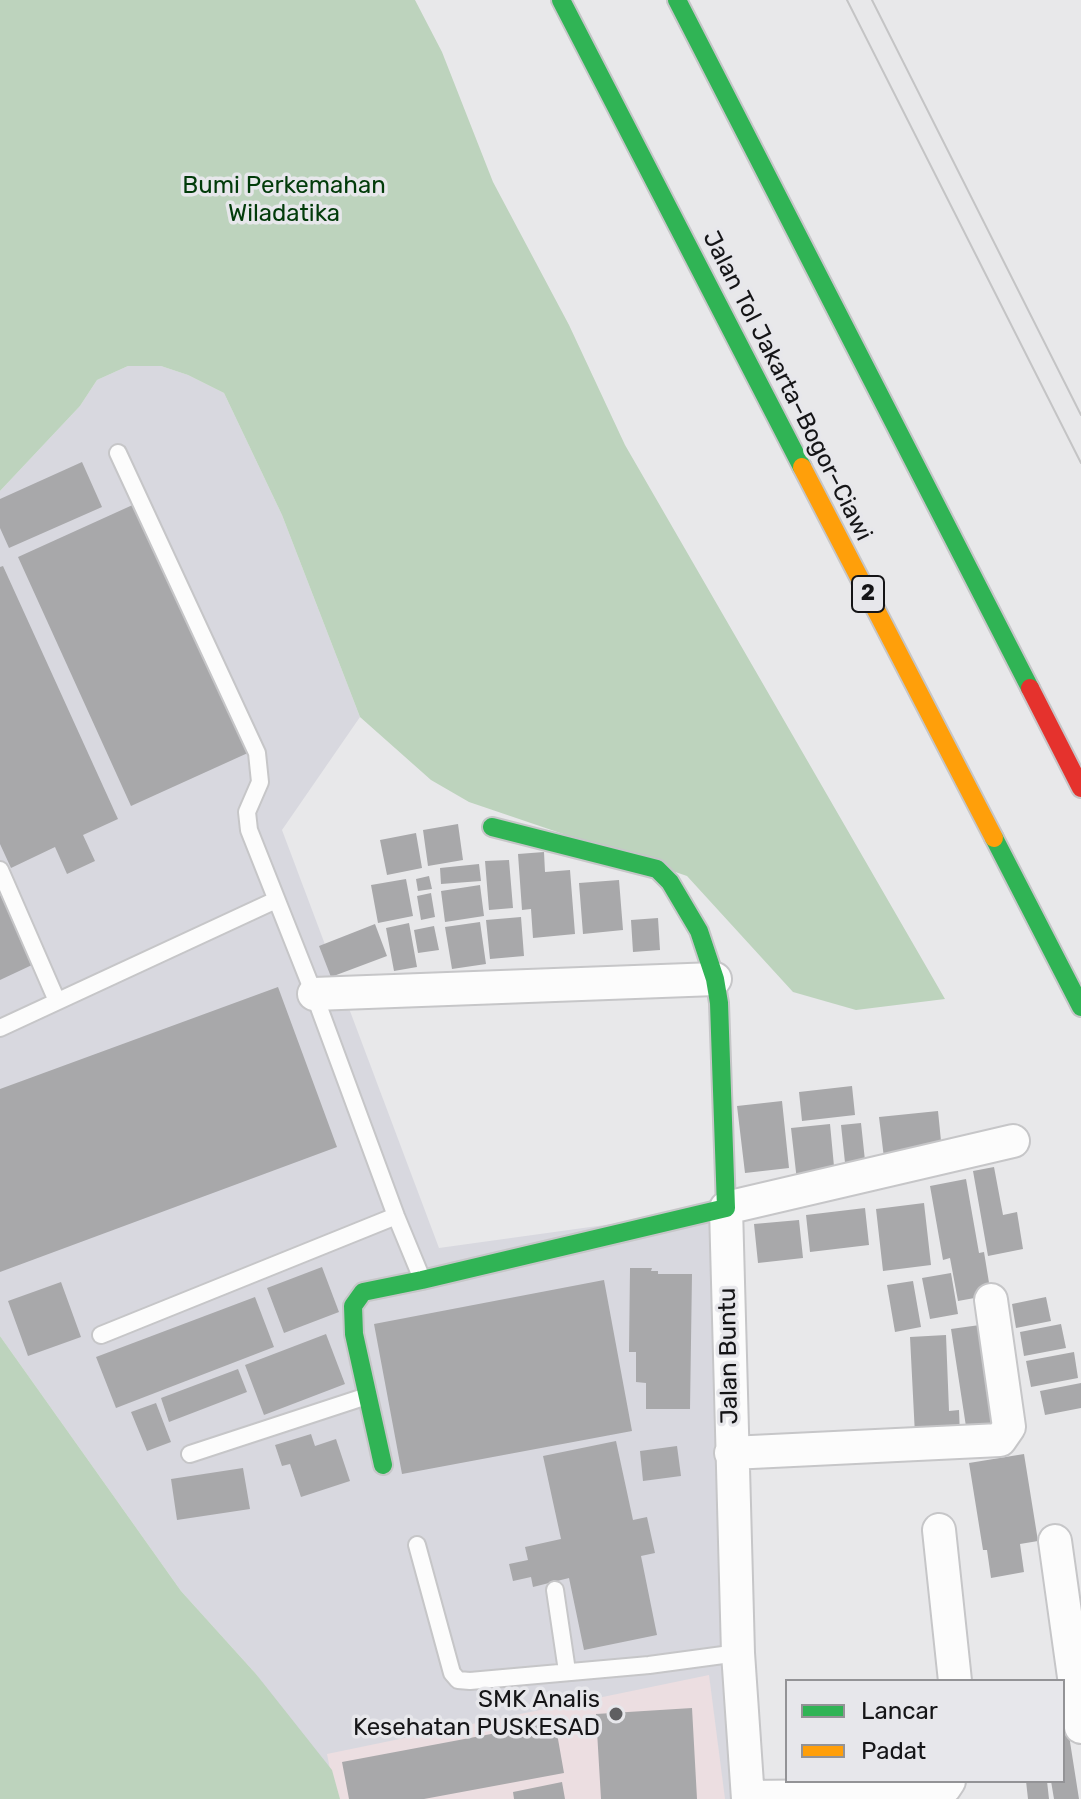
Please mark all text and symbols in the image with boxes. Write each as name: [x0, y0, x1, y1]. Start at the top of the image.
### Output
park label: Bumi Perkemahan Wiladatika: [182, 172, 386, 228]
street label: Jalan Tol Jakarta–Bogor–Ciawi: [696, 226, 878, 546]
road number: 2: [852, 576, 884, 612]
street label: Jalan Buntu: [713, 1287, 745, 1425]
legend: [785, 1679, 1065, 1783]
place label: SMK Analis Kesehatan PUSKESAD: [353, 1686, 600, 1742]
text: Lancar: [861, 1697, 938, 1725]
marker: SMK Analis Kesehatan PUSKESAD: [607, 1705, 625, 1723]
text: Padat: [861, 1737, 926, 1765]

